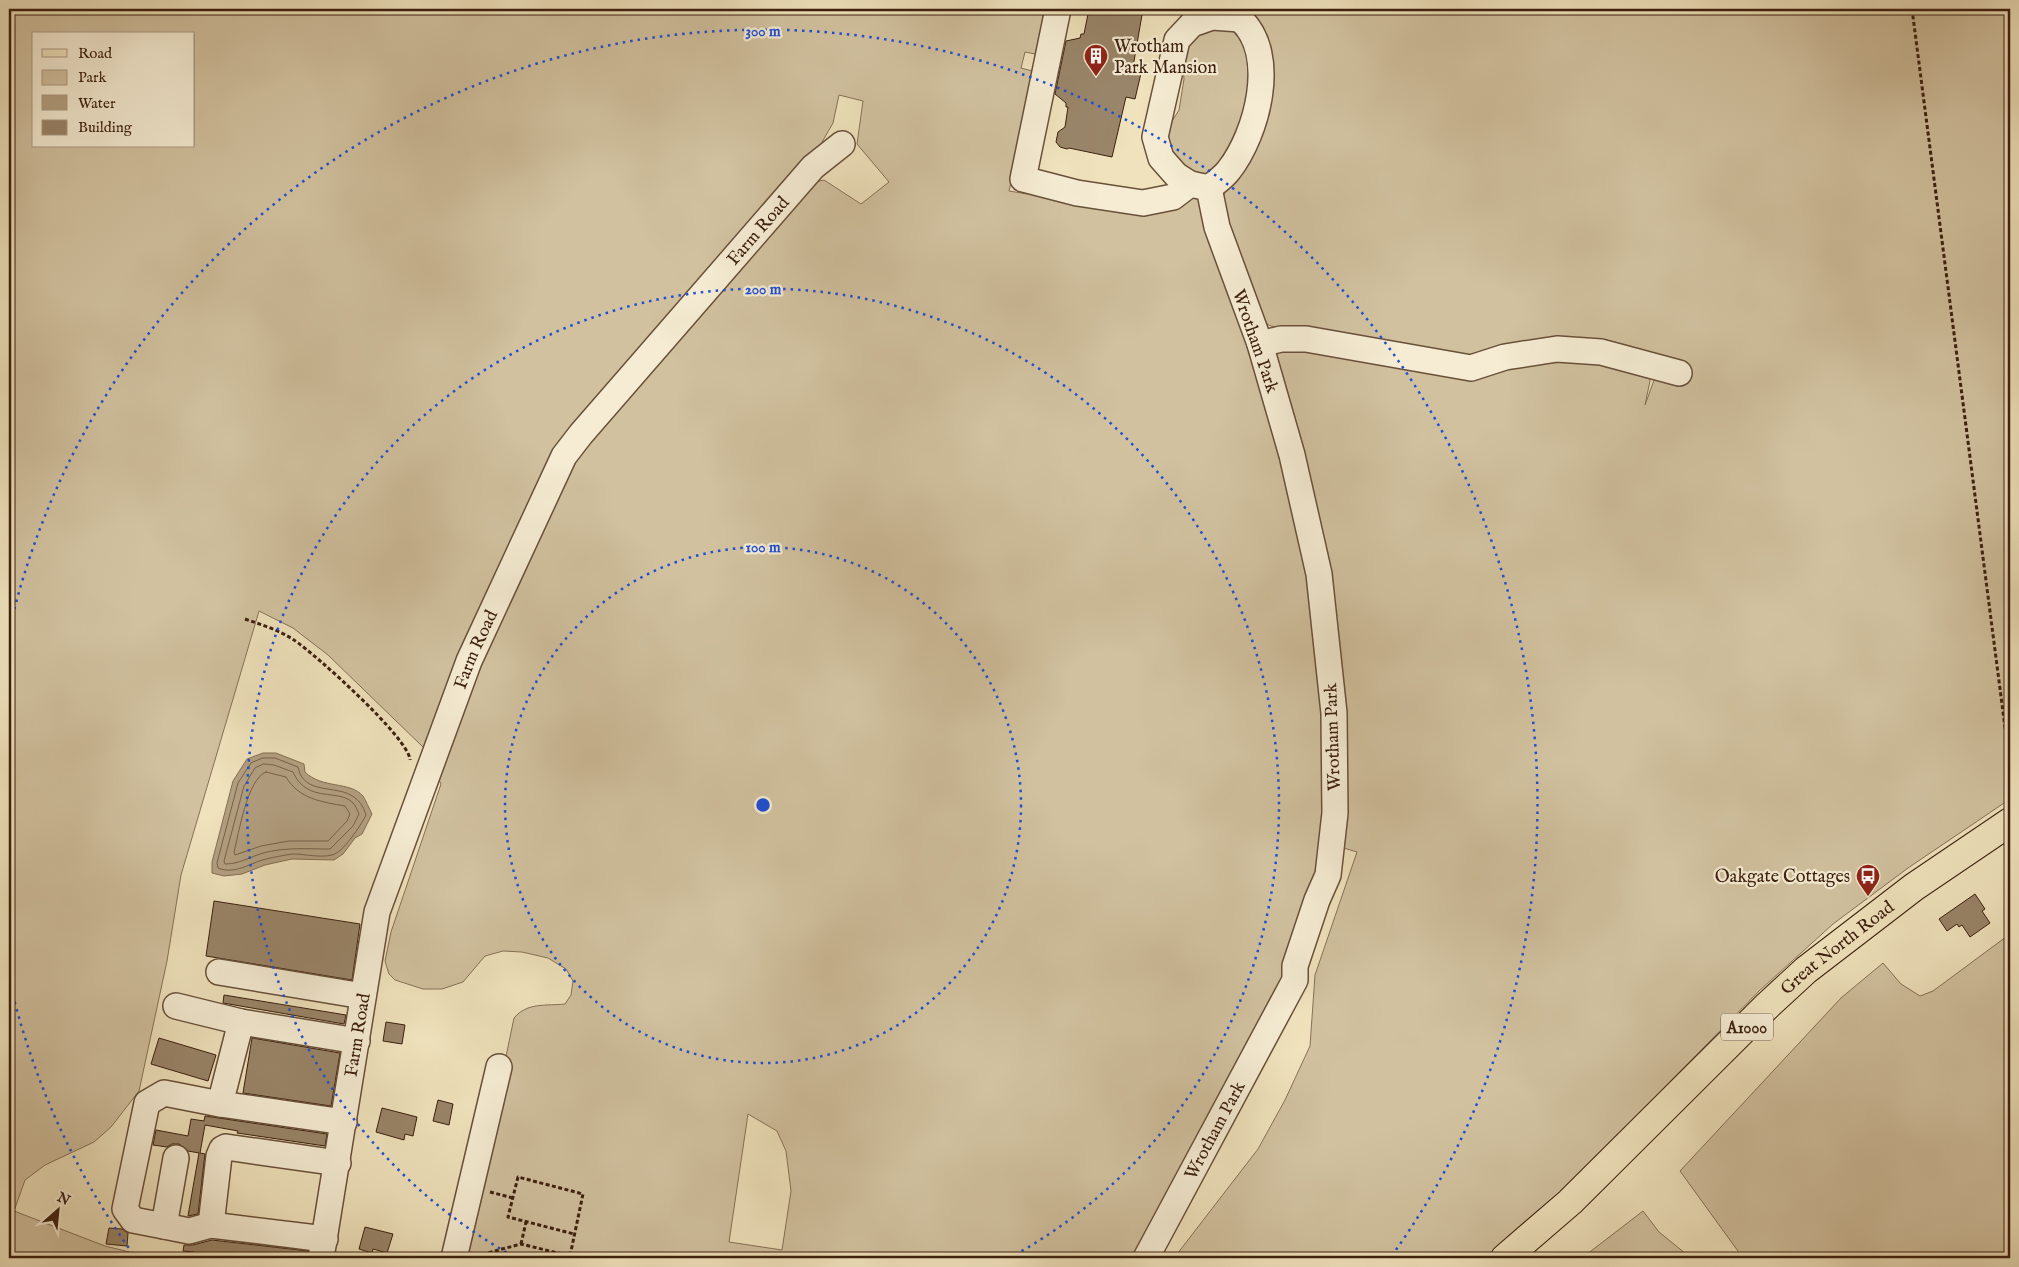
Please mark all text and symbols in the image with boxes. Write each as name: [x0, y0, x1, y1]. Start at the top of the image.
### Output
text: 300 m: [745, 22, 781, 41]
legend: [32, 32, 195, 148]
place label: Wrotham Park Mansion: [1114, 36, 1217, 80]
building icon: Wrotham Park Mansion: [1083, 43, 1109, 77]
text: Road: [78, 44, 113, 63]
text: Park: [78, 68, 108, 87]
text: Water: [78, 94, 116, 113]
text: Building: [78, 118, 133, 137]
street label: Farm Road: [723, 192, 795, 271]
text: 200 m: [745, 280, 782, 299]
street label: Wrotham Park: [1226, 287, 1283, 397]
text: 100 m: [745, 538, 781, 557]
street label: Farm Road: [450, 606, 504, 693]
street label: Wrotham Park: [1320, 682, 1347, 791]
centre of rings: [754, 796, 772, 814]
bus stop icon: Oakgate Cottages: [1855, 863, 1881, 897]
place label: Oakgate Cottages: [1715, 866, 1850, 889]
street label: Great North Road: [1776, 896, 1900, 1001]
street label: Farm Road: [341, 991, 377, 1078]
road number: A1000: [1721, 1014, 1773, 1040]
street label: Wrotham Park: [1180, 1077, 1252, 1184]
north arrow: [32, 1184, 82, 1234]
text: N: [53, 1188, 73, 1210]

